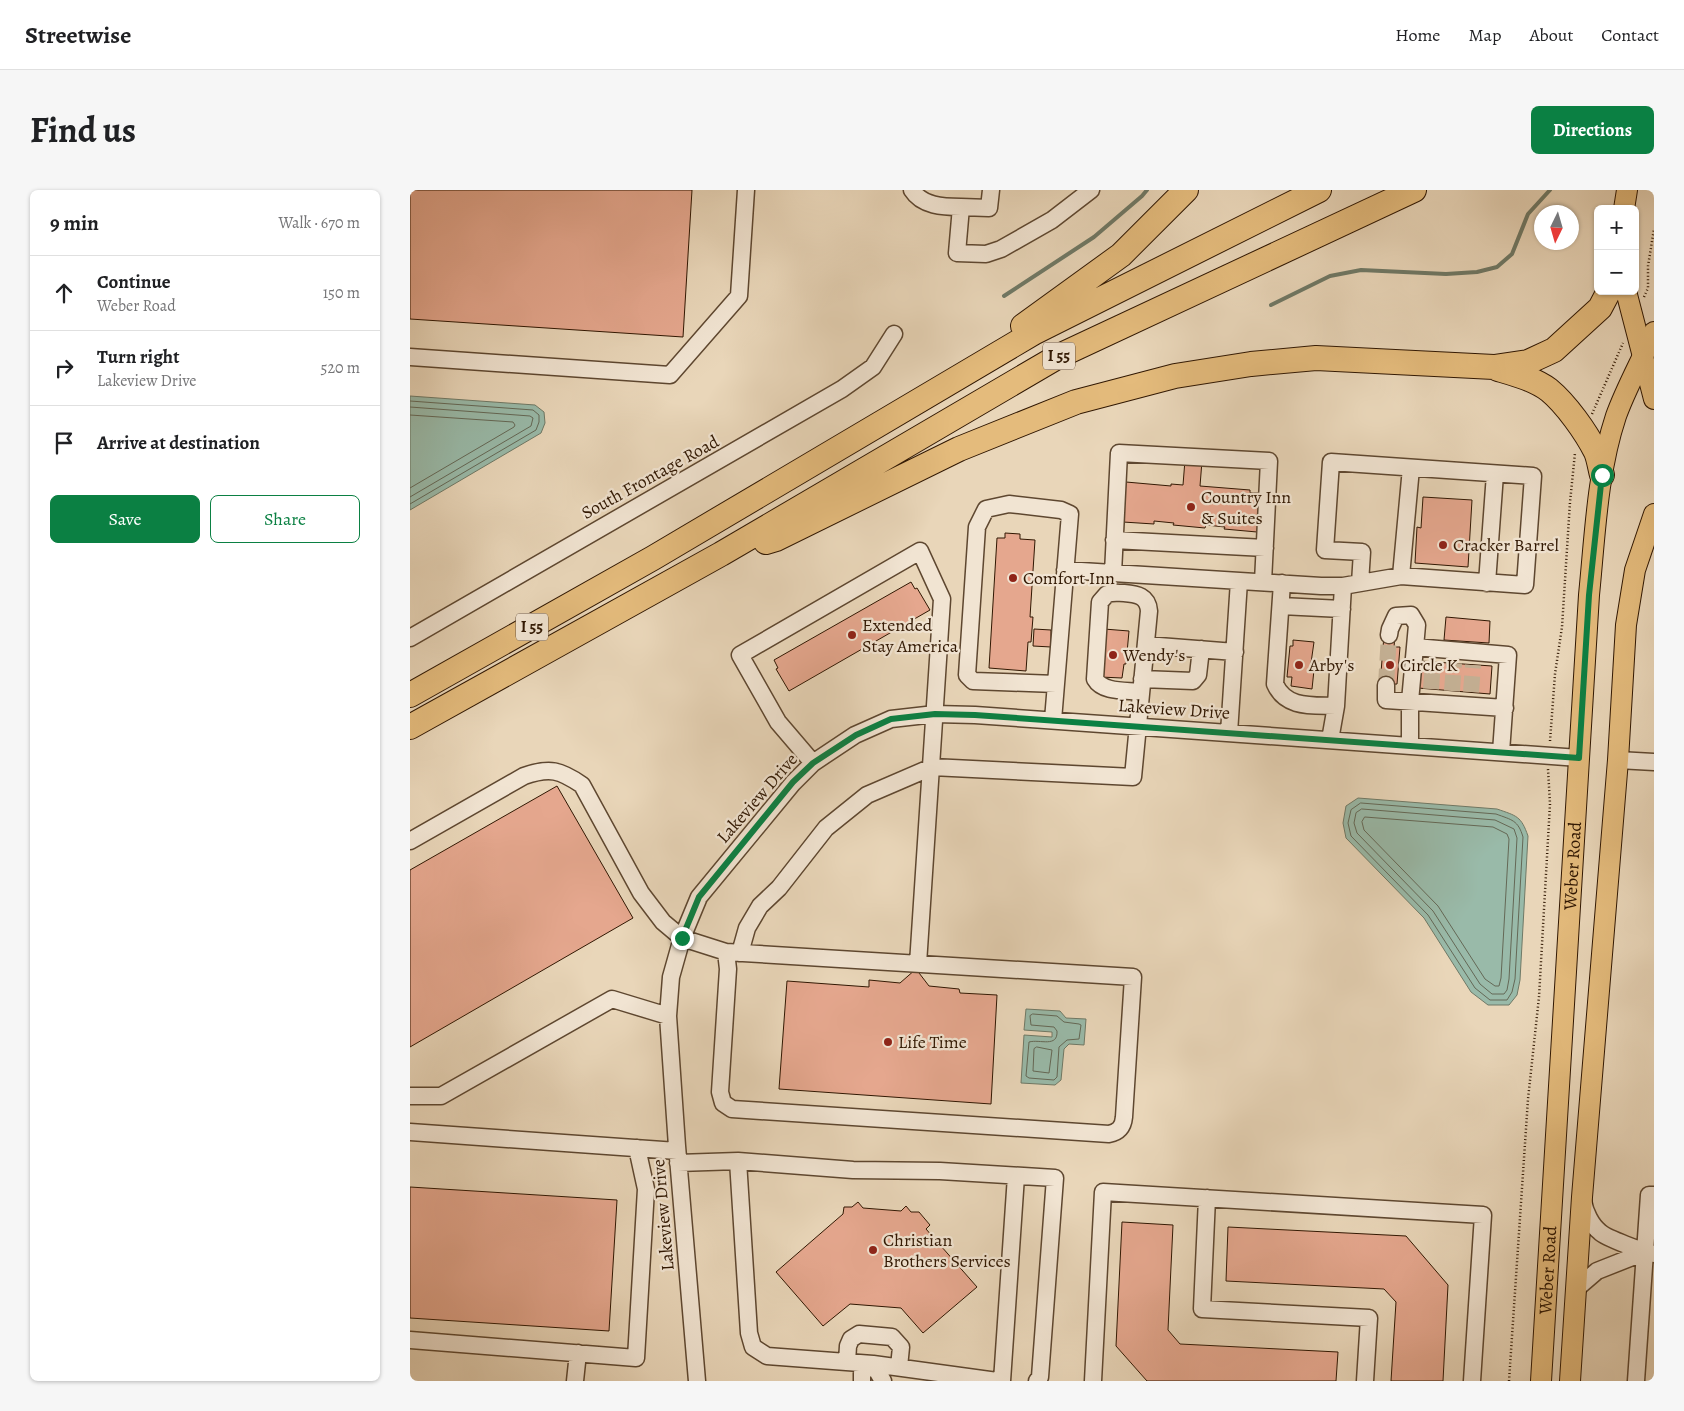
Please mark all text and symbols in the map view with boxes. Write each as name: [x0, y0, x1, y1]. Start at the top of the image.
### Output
text: Streetwise: [25, 19, 131, 51]
text: Home: [1395, 23, 1440, 47]
text: Map: [1468, 23, 1501, 47]
text: About: [1529, 23, 1573, 47]
text: Contact: [1601, 23, 1659, 47]
text: Find us: [30, 106, 136, 154]
button: Directions: [1531, 106, 1654, 154]
north arrow: [1534, 205, 1579, 250]
map controls: [1594, 205, 1639, 295]
button: +: [1594, 205, 1639, 250]
text: 9 min: [50, 209, 99, 237]
text: Walk · 670 m: [278, 212, 360, 234]
button: −: [1594, 250, 1639, 295]
text: Continue: [97, 269, 171, 295]
icon: ahead: [50, 279, 78, 307]
text: 150 m: [323, 282, 360, 304]
text: Weber Road: [97, 295, 176, 317]
road number: I 55: [1043, 343, 1075, 370]
text: Turn right: [97, 344, 179, 370]
icon: right: [50, 354, 78, 382]
text: 520 m: [321, 357, 360, 379]
text: Lakeview Drive: [97, 370, 197, 392]
icon: arrive: [50, 429, 78, 457]
street label: South Frontage Road: [577, 429, 723, 525]
text: Arrive at destination: [97, 430, 260, 456]
route start: [1591, 464, 1614, 487]
place label: Country Inn & Suites: [1201, 485, 1291, 530]
button: Save: [50, 495, 200, 543]
button: Share: [210, 495, 360, 543]
marker: Country Inn & Suites: [1185, 501, 1197, 513]
place label: Cracker Barrel: [1453, 533, 1560, 557]
marker: Cracker Barrel: [1437, 539, 1449, 551]
place label: Comfort Inn: [1023, 566, 1115, 590]
marker: Comfort Inn: [1007, 572, 1019, 584]
place label: Extended Stay America: [862, 613, 959, 658]
road number: I 55: [516, 614, 548, 641]
marker: Extended Stay America: [846, 629, 858, 641]
place label: Wendy's: [1122, 643, 1186, 667]
marker: Wendy's: [1107, 649, 1119, 661]
place label: Arby's: [1308, 653, 1354, 677]
place label: Circle K: [1400, 653, 1458, 677]
marker: Arby's: [1293, 659, 1305, 671]
marker: Circle K: [1384, 659, 1396, 671]
street label: Lakeview Drive: [1117, 693, 1231, 725]
street label: Lakeview Drive: [711, 748, 803, 848]
street label: Weber Road: [1558, 821, 1587, 912]
route end: [671, 927, 694, 950]
place label: Life Time: [898, 1030, 967, 1054]
marker: Life Time: [882, 1036, 894, 1048]
street label: Lakeview Drive: [646, 1158, 680, 1272]
street label: Weber Road: [1533, 1225, 1562, 1316]
place label: Christian Brothers Services: [883, 1228, 1011, 1273]
marker: Christian Brothers Services: [867, 1244, 879, 1256]

